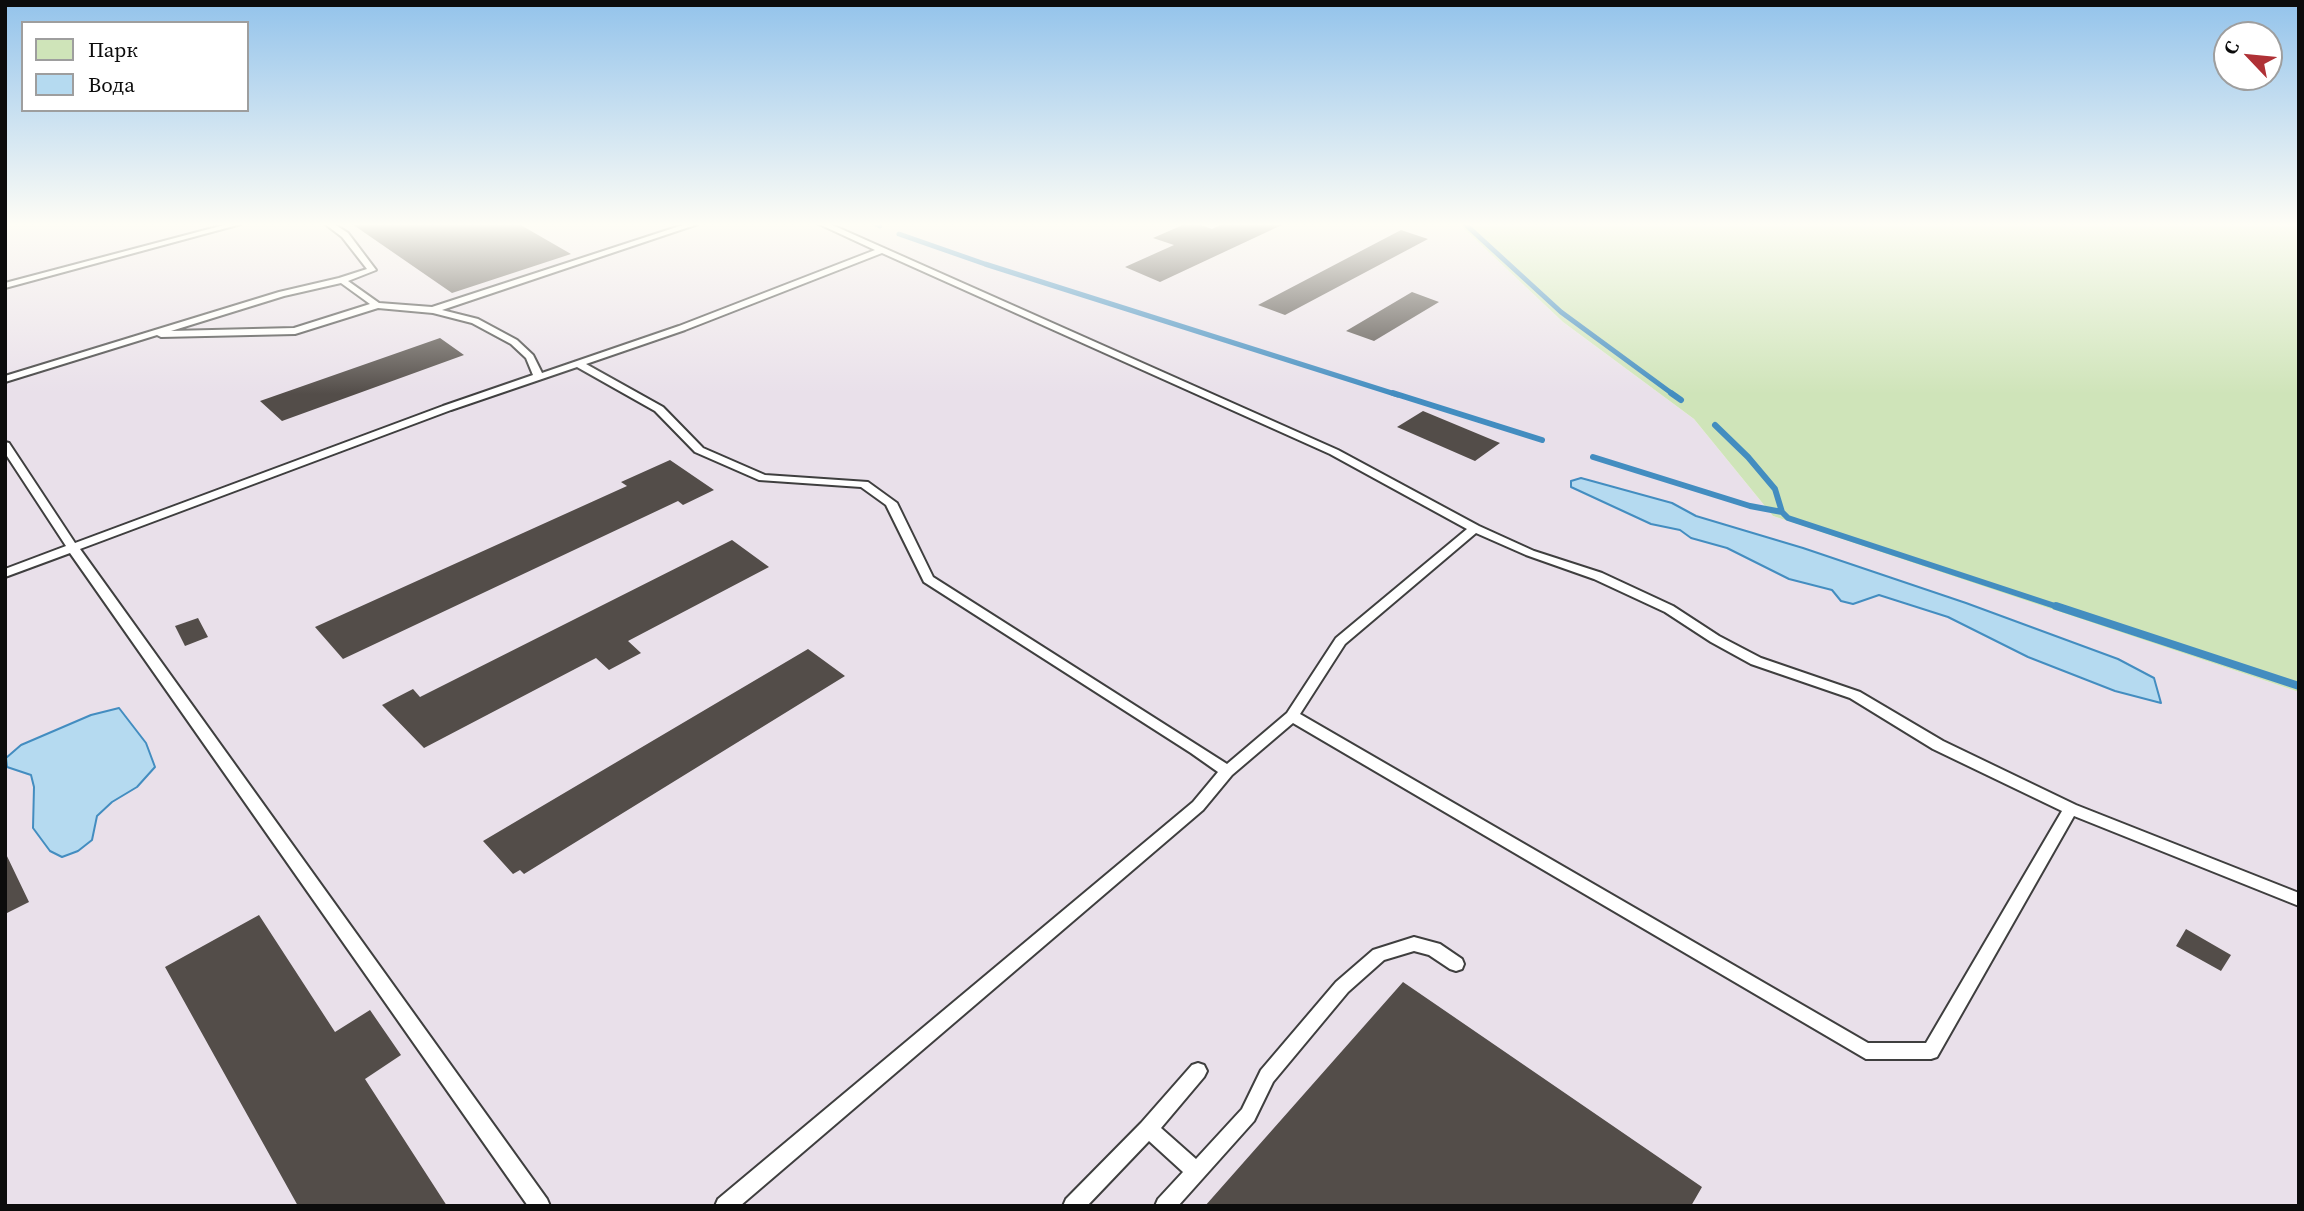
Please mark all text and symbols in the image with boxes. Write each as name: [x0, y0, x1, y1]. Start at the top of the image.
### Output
legend: [21, 21, 248, 112]
north arrow: [2213, 21, 2283, 91]
text: Парк: [88, 35, 138, 64]
text: С: [2217, 37, 2245, 59]
text: Вода: [88, 70, 135, 99]

